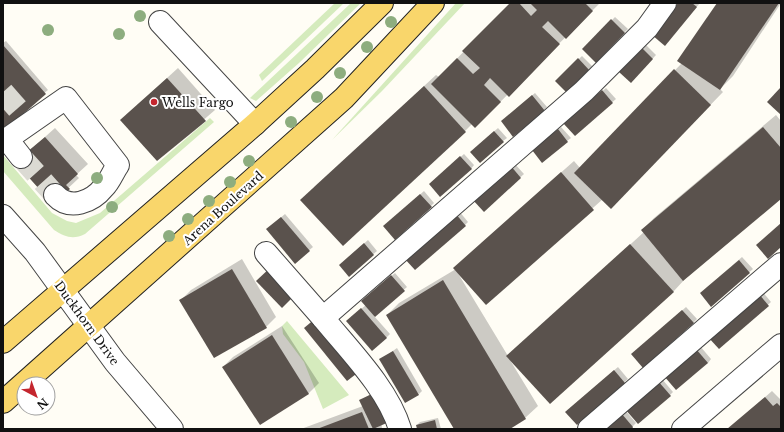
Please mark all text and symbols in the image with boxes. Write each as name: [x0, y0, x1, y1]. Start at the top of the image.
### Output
place label: Wells Fargo: [161, 95, 234, 110]
marker: Wells Fargo: [149, 97, 159, 107]
street label: Arena Boulevard: [179, 168, 266, 249]
street label: Duckhorn Drive: [51, 278, 123, 368]
north arrow: [16, 376, 56, 416]
text: N: [34, 395, 51, 413]

